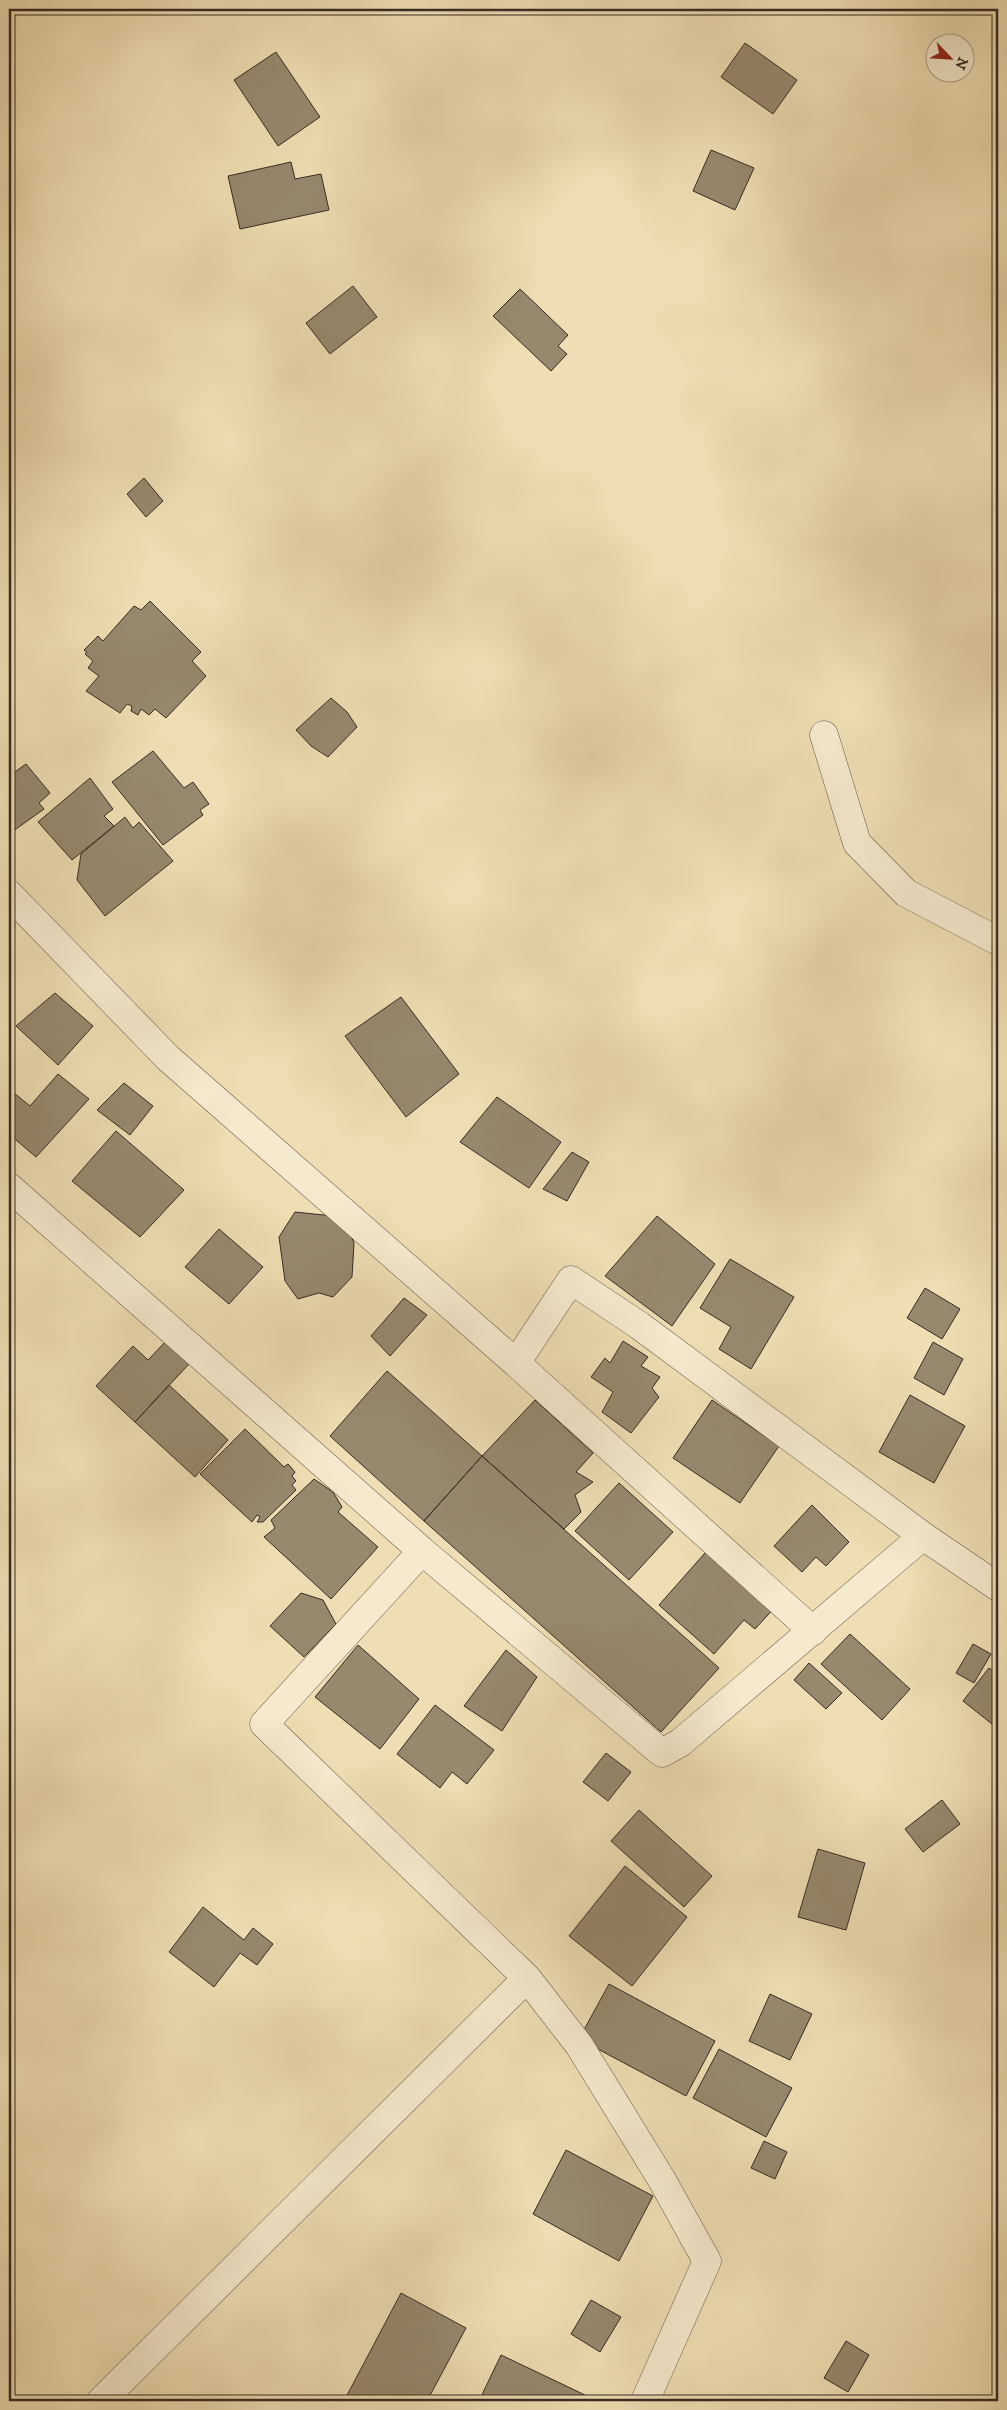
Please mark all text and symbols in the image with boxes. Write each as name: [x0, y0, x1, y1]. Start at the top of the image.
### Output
north arrow: [924, 32, 974, 82]
text: N: [950, 54, 971, 73]

